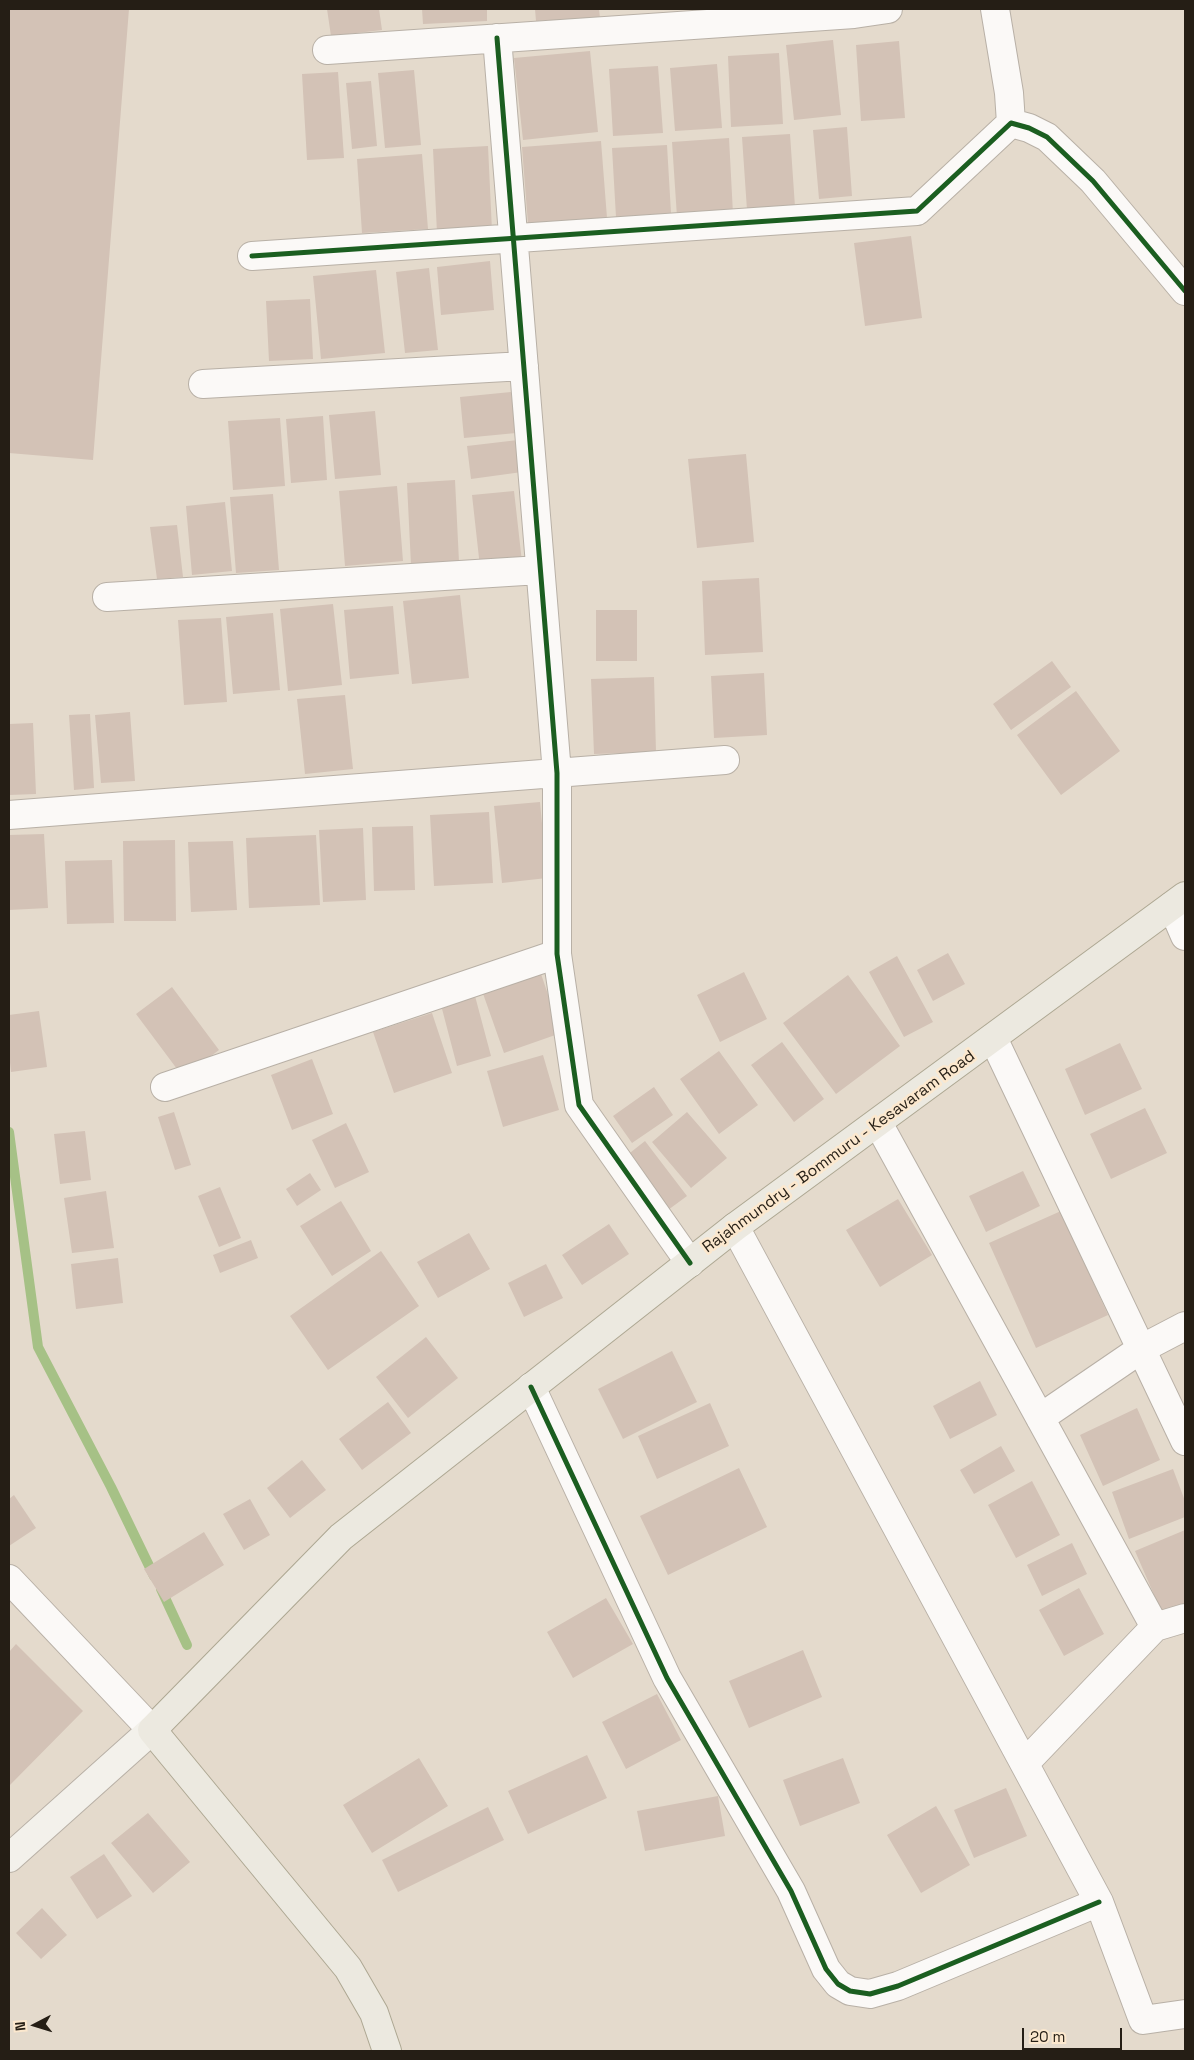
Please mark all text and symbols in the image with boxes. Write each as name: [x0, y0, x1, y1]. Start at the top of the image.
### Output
street label: Rajahmundry - Bommuru - Kesavaram Road: [699, 1047, 979, 1257]
north arrow: [10, 2000, 60, 2050]
scale bar: [1024, 2018, 1124, 2050]
text: N: [11, 2021, 29, 2032]
text: 20 m: [1030, 2027, 1065, 2046]

